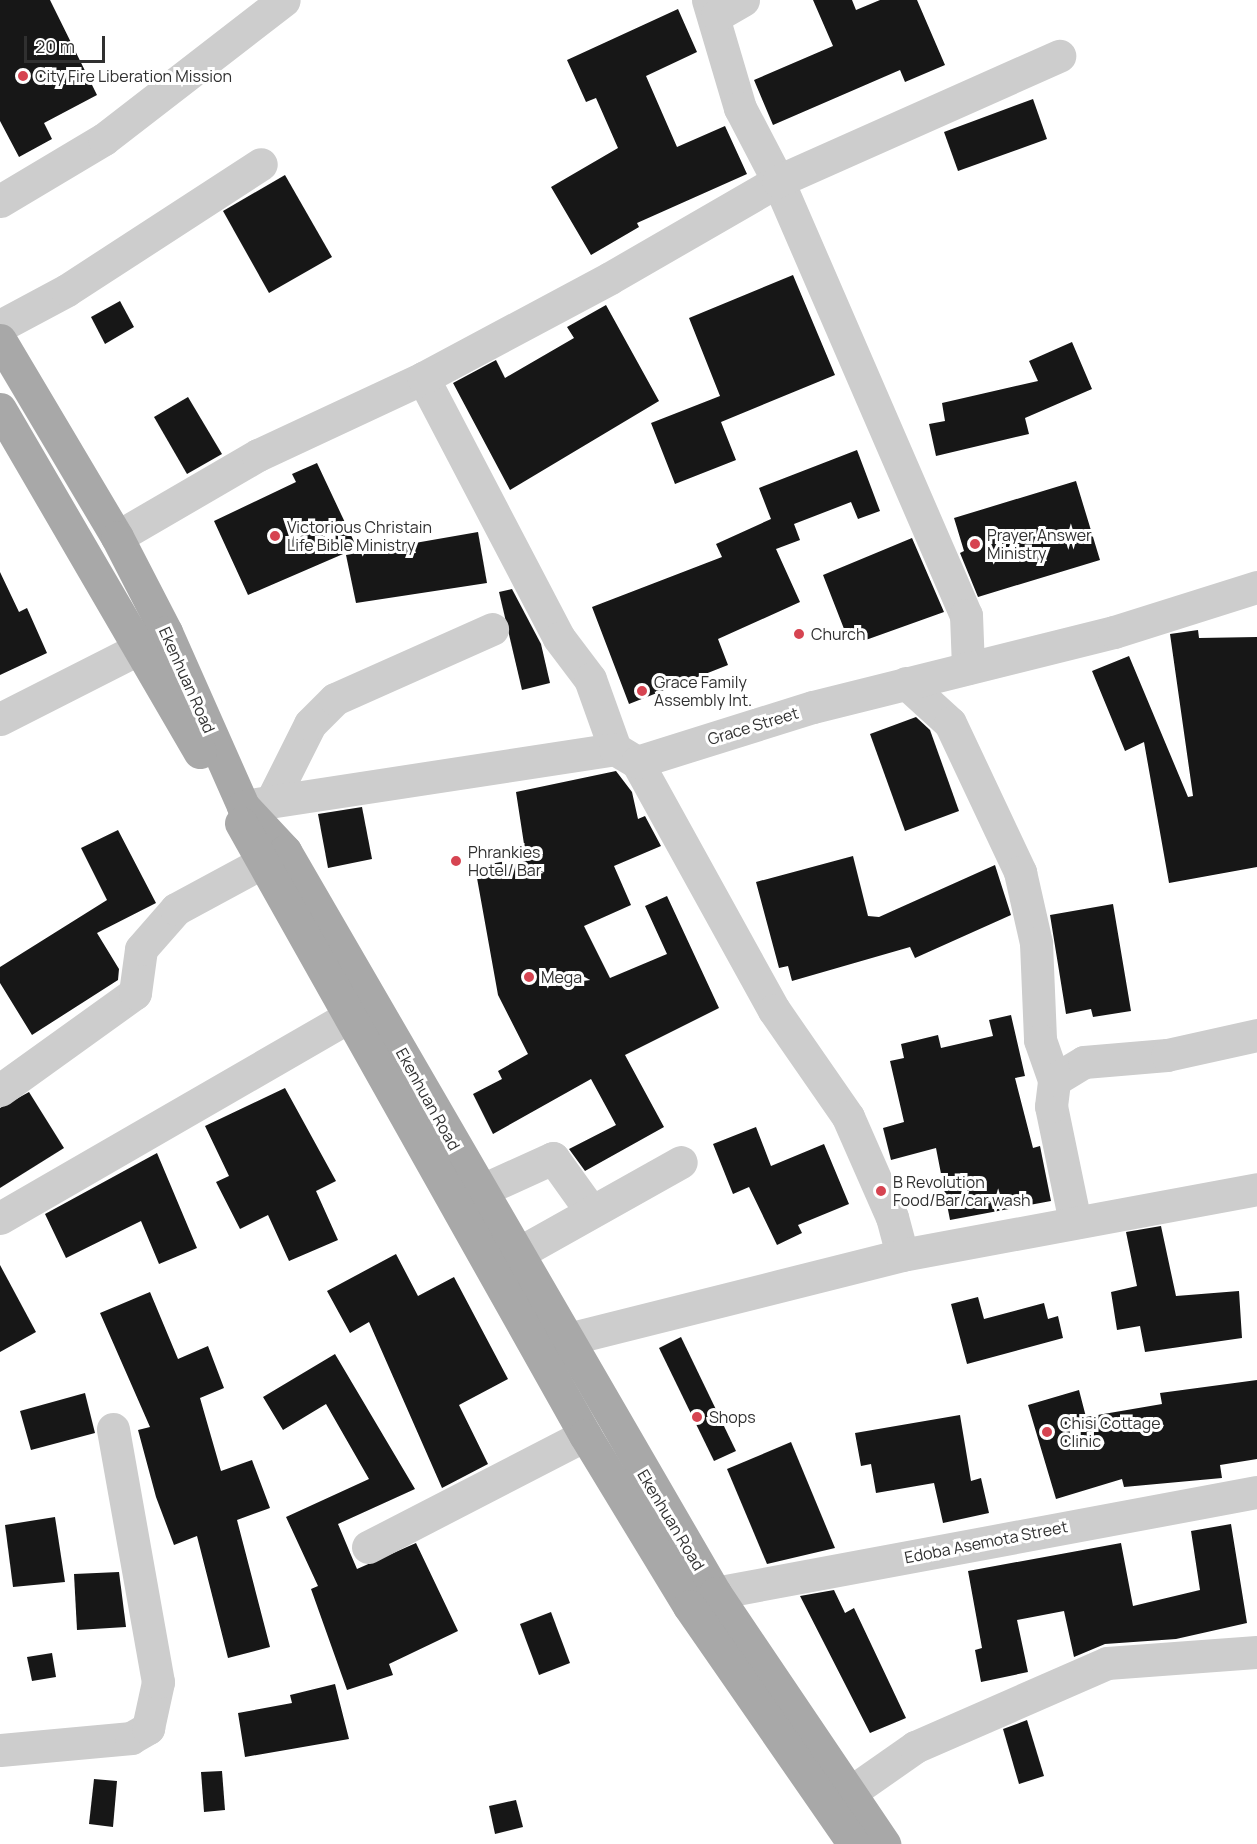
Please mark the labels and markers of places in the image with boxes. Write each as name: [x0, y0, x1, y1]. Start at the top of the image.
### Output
place label: City Fire Liberation Mission: [35, 66, 232, 86]
marker: City Fire Liberation Mission: [16, 69, 30, 83]
place label: Victorious Christain Life Bible Ministry: [287, 517, 432, 555]
place label: Prayer Answer Ministry: [987, 525, 1092, 563]
marker: Victorious Christain Life Bible Ministry: [268, 529, 282, 543]
marker: Prayer Answer Ministry: [968, 537, 982, 551]
place label: Church: [811, 624, 865, 644]
marker: Church: [792, 627, 806, 641]
place label: Grace Family Assembly Int.: [654, 672, 752, 710]
marker: Grace Family Assembly Int.: [635, 684, 649, 698]
place label: Phrankies Hotel/ Bar: [468, 842, 541, 880]
marker: Phrankies Hotel/ Bar: [449, 854, 463, 868]
place label: Mega: [541, 967, 582, 987]
marker: Mega: [522, 970, 536, 984]
place label: B Revolution Food/Bar/car wash: [893, 1172, 1031, 1210]
marker: B Revolution Food/Bar/car wash: [874, 1184, 888, 1198]
place label: Shops: [709, 1407, 756, 1427]
marker: Shops: [690, 1410, 704, 1424]
place label: Chisi Cottage Clinic: [1060, 1413, 1161, 1451]
marker: Chisi Cottage Clinic: [1038, 1423, 1056, 1441]

